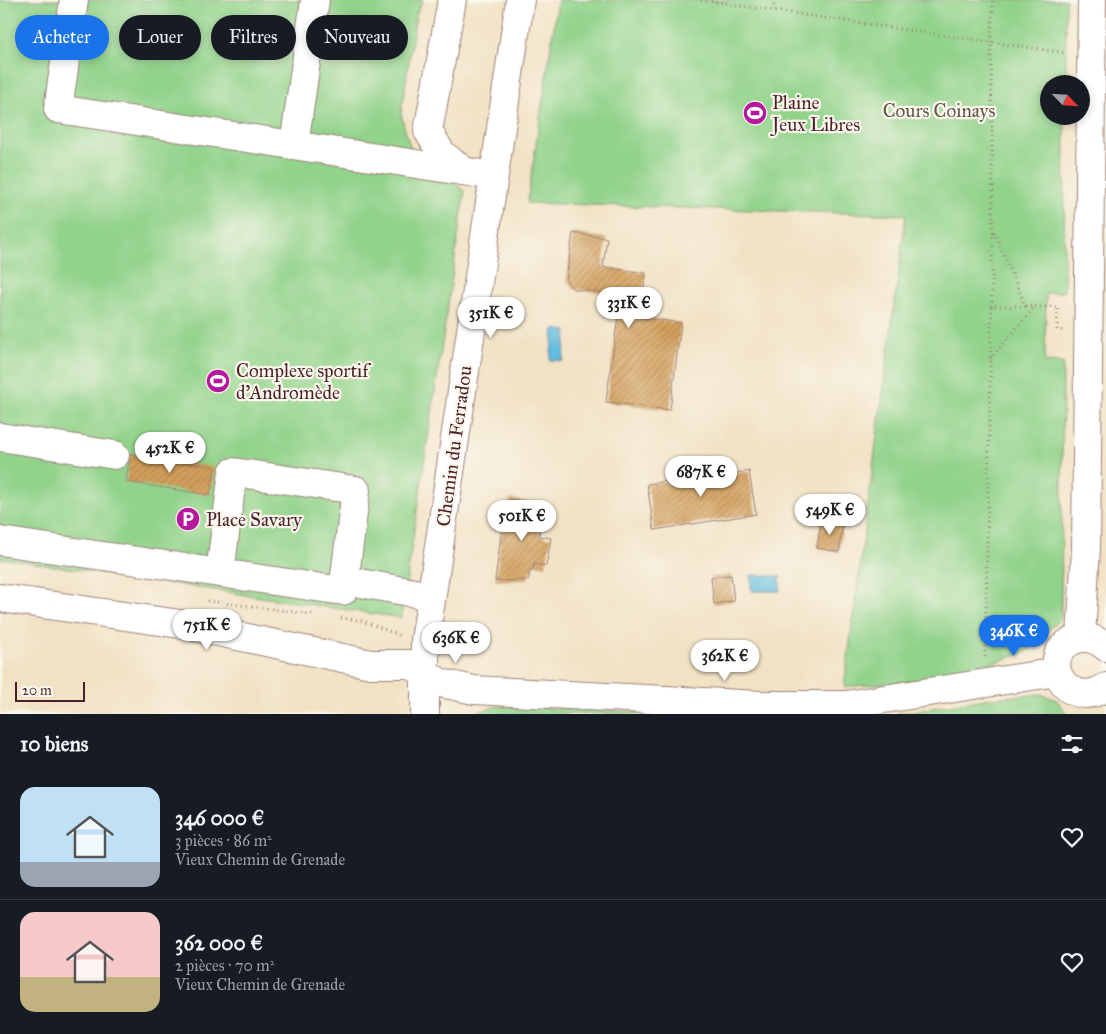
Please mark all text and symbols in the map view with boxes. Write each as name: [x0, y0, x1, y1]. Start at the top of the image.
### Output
chip: Acheter: [15, 15, 109, 60]
chip: Louer: [119, 15, 201, 60]
chip: Filtres: [211, 15, 296, 60]
chip: Nouveau: [306, 15, 408, 60]
north arrow: [1040, 75, 1090, 125]
map controls: [1040, 75, 1090, 125]
place label: Plaine Jeux Libres: [770, 91, 860, 137]
park label: Cours Coinays: [883, 99, 995, 122]
sports icon: Plaine Jeux Libres: [742, 100, 768, 126]
pin: 331K €: [588, 286, 670, 329]
text: 331K €: [607, 293, 651, 312]
pin: 351K €: [450, 296, 532, 339]
text: 351K €: [469, 303, 513, 322]
place label: Complexe sportif d'Andromède: [236, 359, 371, 404]
street label: Chemin du Ferradou: [431, 364, 477, 528]
sports icon: Complexe sportif d'Andromède: [205, 368, 231, 394]
pin: 452K €: [129, 432, 211, 474]
text: 452K €: [146, 438, 194, 457]
pin: 687K €: [660, 456, 742, 498]
text: 687K €: [676, 462, 726, 481]
pin: 549K €: [789, 494, 871, 536]
pin: 501K €: [481, 500, 563, 542]
text: 549K €: [805, 500, 855, 519]
parking icon: Place Savary: [175, 506, 201, 532]
text: 501K €: [498, 506, 546, 525]
place label: Place Savary: [206, 508, 303, 531]
pin: 751K €: [166, 608, 248, 651]
pin: 346K €: [973, 614, 1055, 657]
text: 751K €: [184, 615, 230, 634]
text: 346K €: [990, 621, 1038, 640]
pin: 636K €: [415, 622, 497, 664]
text: 636K €: [432, 628, 480, 647]
pin: 362K €: [684, 640, 766, 682]
text: 362K €: [702, 646, 749, 665]
scale bar: [15, 679, 85, 702]
text: 20 m: [22, 682, 52, 699]
icon: filters: [1058, 730, 1086, 758]
text: 10 biens: [20, 731, 89, 757]
text: 346 000 €: [175, 805, 264, 831]
icon: home: [60, 807, 120, 867]
icon: heart: [1058, 823, 1086, 851]
text: 3 pièces · 86 m²: [175, 831, 272, 850]
text: Vieux Chemin de Grenade: [175, 850, 345, 869]
text: 362 000 €: [175, 930, 263, 956]
icon: home: [60, 932, 120, 992]
icon: heart: [1058, 948, 1086, 976]
text: 2 pièces · 70 m²: [175, 956, 274, 975]
text: Vieux Chemin de Grenade: [175, 975, 345, 994]

